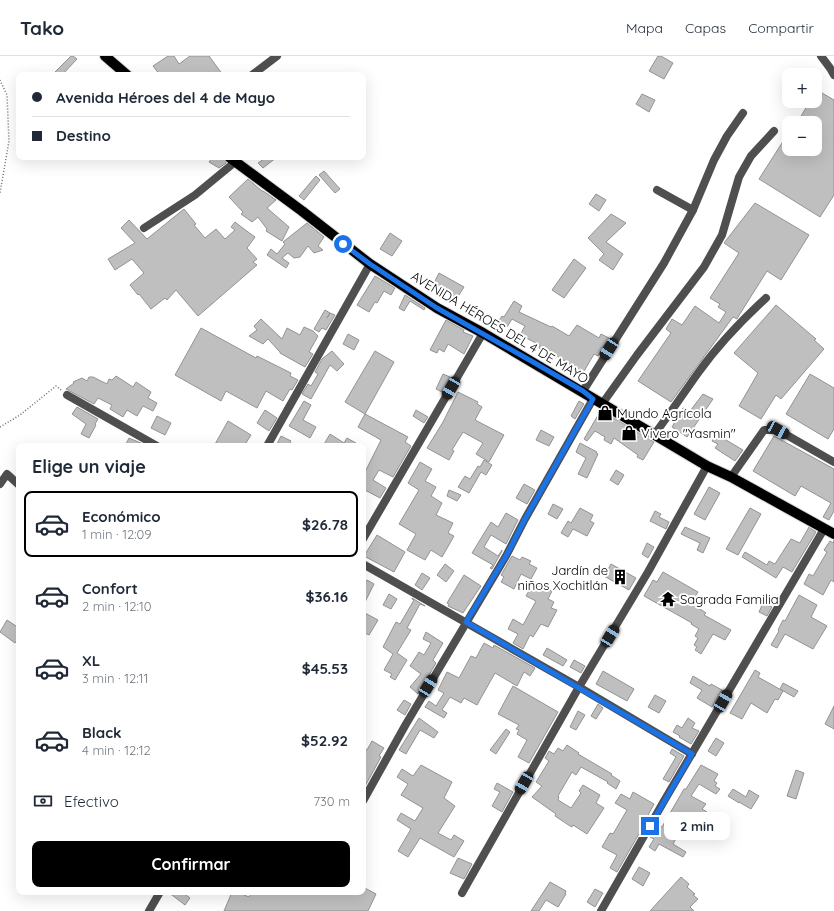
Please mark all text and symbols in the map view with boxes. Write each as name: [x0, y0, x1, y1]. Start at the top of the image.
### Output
text: Tako: [20, 16, 64, 40]
text: Mapa: [626, 19, 663, 37]
text: Capas: [685, 19, 726, 37]
text: Compartir: [748, 19, 814, 37]
map controls: [782, 68, 822, 156]
button: +: [782, 68, 822, 108]
text: Avenida Héroes del 4 de Mayo: [56, 88, 275, 107]
button: −: [782, 116, 822, 156]
text: Destino: [56, 126, 111, 145]
route start: [334, 235, 352, 253]
street label: AVENIDA HÉROES DEL 4 DE MAYO: [408, 268, 592, 386]
car: [597, 336, 621, 362]
car: [440, 375, 462, 401]
shop icon: Mundo Agrícola: [596, 404, 614, 422]
place label: Mundo Agrícola: [617, 405, 712, 421]
car: [765, 419, 791, 441]
shop icon: Vivero "Yasmin": [620, 424, 638, 442]
place label: Vivero "Yasmin": [641, 425, 736, 441]
text: Elige un viaje: [32, 455, 146, 478]
icon: car: [34, 506, 70, 542]
text: Económico: [82, 507, 161, 526]
text: $26.78: [302, 515, 348, 534]
text: 1 min · 12:09: [82, 526, 152, 542]
place label: Jardín de niños Xochitlán: [517, 562, 608, 593]
building icon: Jardín de niños Xochitlán: [611, 568, 629, 586]
icon: car: [34, 578, 70, 614]
text: Confort: [82, 579, 138, 598]
text: $36.16: [306, 587, 348, 606]
temple icon: Sagrada Familia: [659, 590, 677, 608]
place label: Sagrada Familia: [680, 591, 779, 607]
text: 2 min · 12:10: [82, 598, 152, 614]
car: [599, 623, 621, 649]
icon: car: [34, 650, 70, 686]
text: XL: [82, 651, 100, 670]
text: $45.53: [302, 659, 348, 678]
text: 3 min · 12:11: [82, 670, 148, 686]
car: [417, 673, 439, 699]
car: [712, 688, 734, 714]
icon: car: [34, 722, 70, 758]
text: Black: [82, 723, 122, 742]
text: $52.92: [301, 731, 348, 750]
text: 4 min · 12:12: [82, 742, 151, 758]
car: [513, 770, 535, 796]
icon: cash: [32, 790, 54, 812]
text: Efectivo: [64, 792, 119, 811]
text: 730 m: [313, 793, 350, 809]
callout: 2 min: [664, 812, 730, 840]
route end: [641, 817, 659, 835]
text: 2 min: [680, 818, 714, 834]
button: Confirmar: [32, 841, 350, 887]

